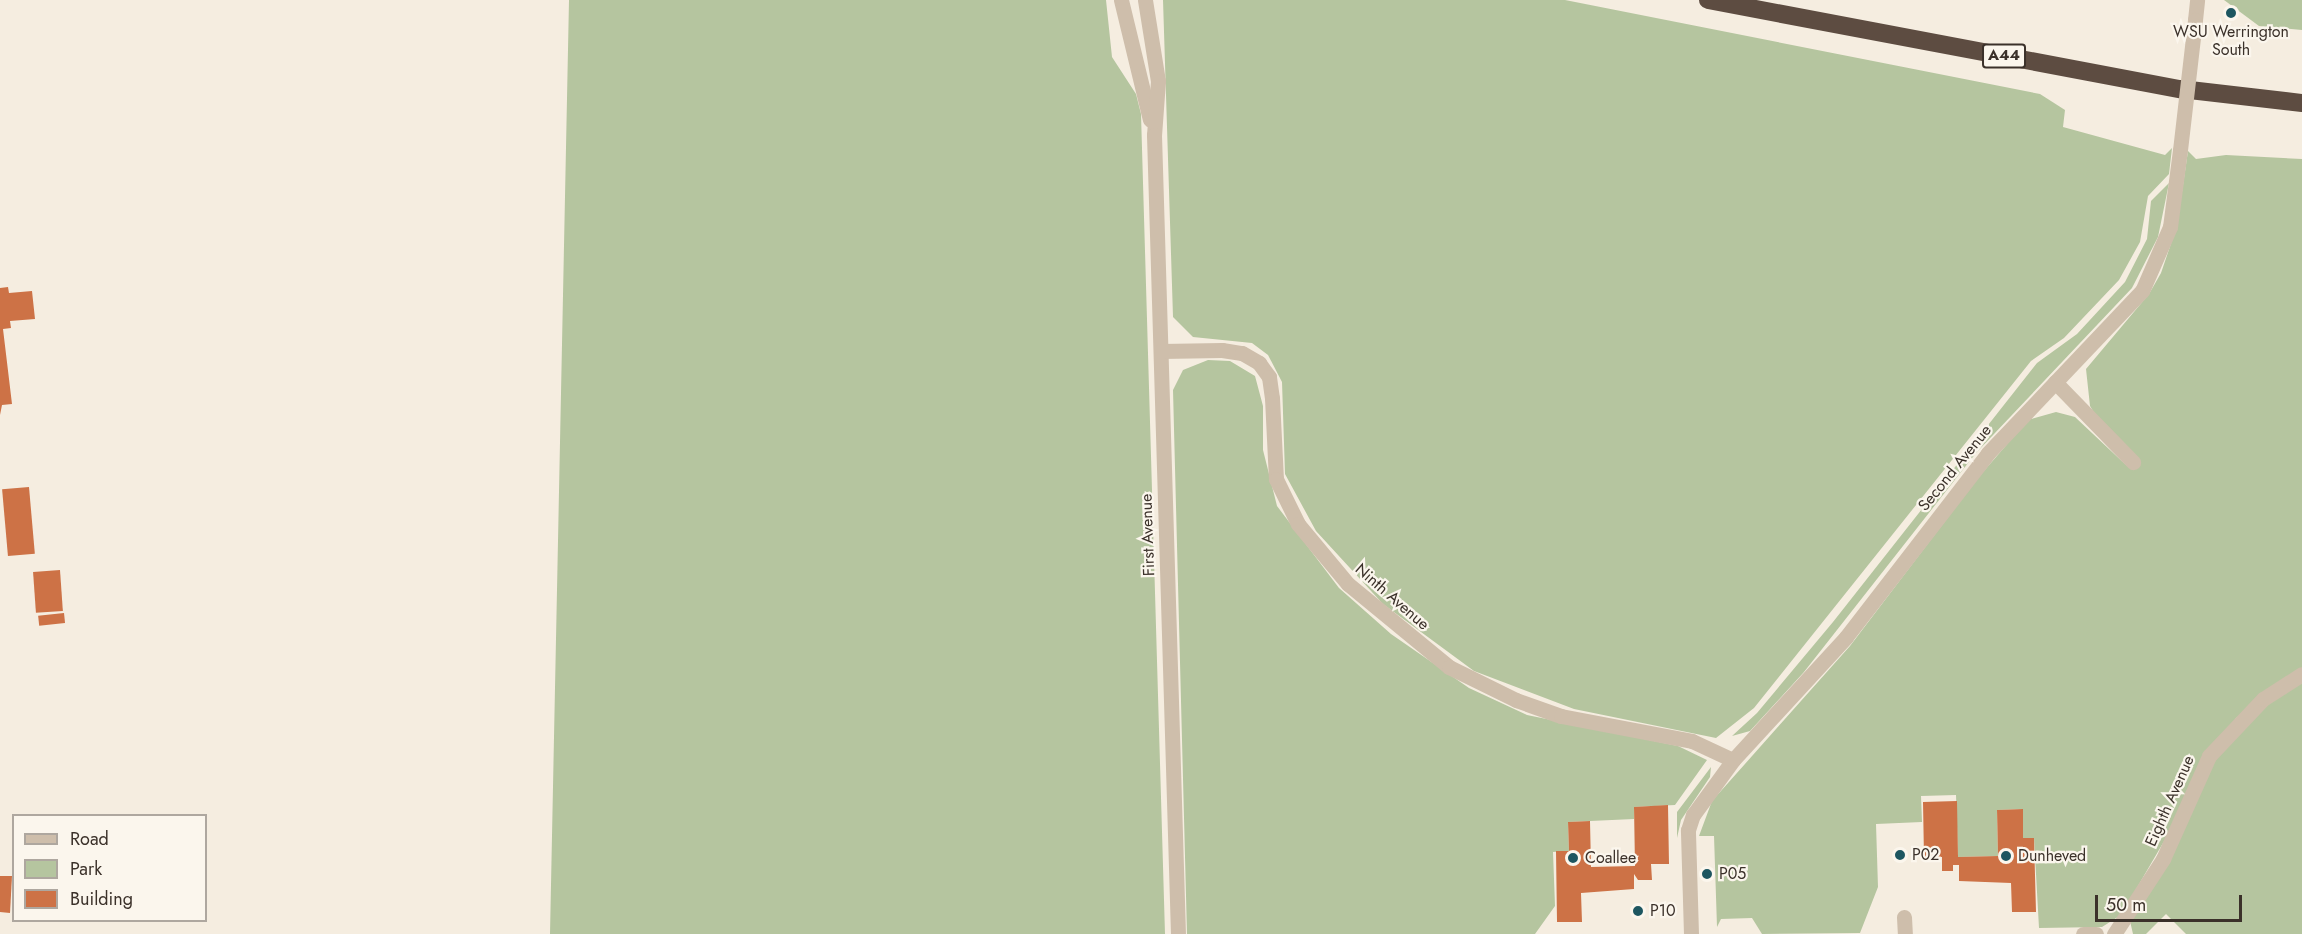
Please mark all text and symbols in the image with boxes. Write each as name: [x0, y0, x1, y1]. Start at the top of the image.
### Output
marker: WSU Werrington South: [2224, 6, 2238, 20]
place label: WSU Werrington South: [2173, 22, 2289, 60]
road number: A44: [1982, 44, 2026, 68]
street label: Second Avenue: [1914, 421, 1996, 515]
street label: First Avenue: [1137, 493, 1159, 577]
street label: Ninth Avenue: [1351, 560, 1433, 634]
street label: Eighth Avenue: [2141, 753, 2199, 849]
legend: [12, 814, 207, 922]
text: Road: [70, 826, 109, 852]
place label: P02: [1912, 845, 1939, 865]
place label: Dunheved: [2018, 846, 2086, 866]
place label: Coallee: [1585, 848, 1636, 868]
marker: P02: [1893, 848, 1907, 862]
marker: Dunheved: [1999, 849, 2013, 863]
marker: Coallee: [1566, 851, 1580, 865]
text: Park: [70, 856, 102, 882]
place label: P05: [1719, 864, 1746, 884]
marker: P05: [1700, 867, 1714, 881]
scale bar: [2098, 883, 2245, 921]
text: Building: [70, 886, 133, 912]
text: 50 m: [2106, 892, 2146, 918]
place label: P10: [1650, 901, 1676, 921]
marker: P10: [1631, 904, 1645, 918]

